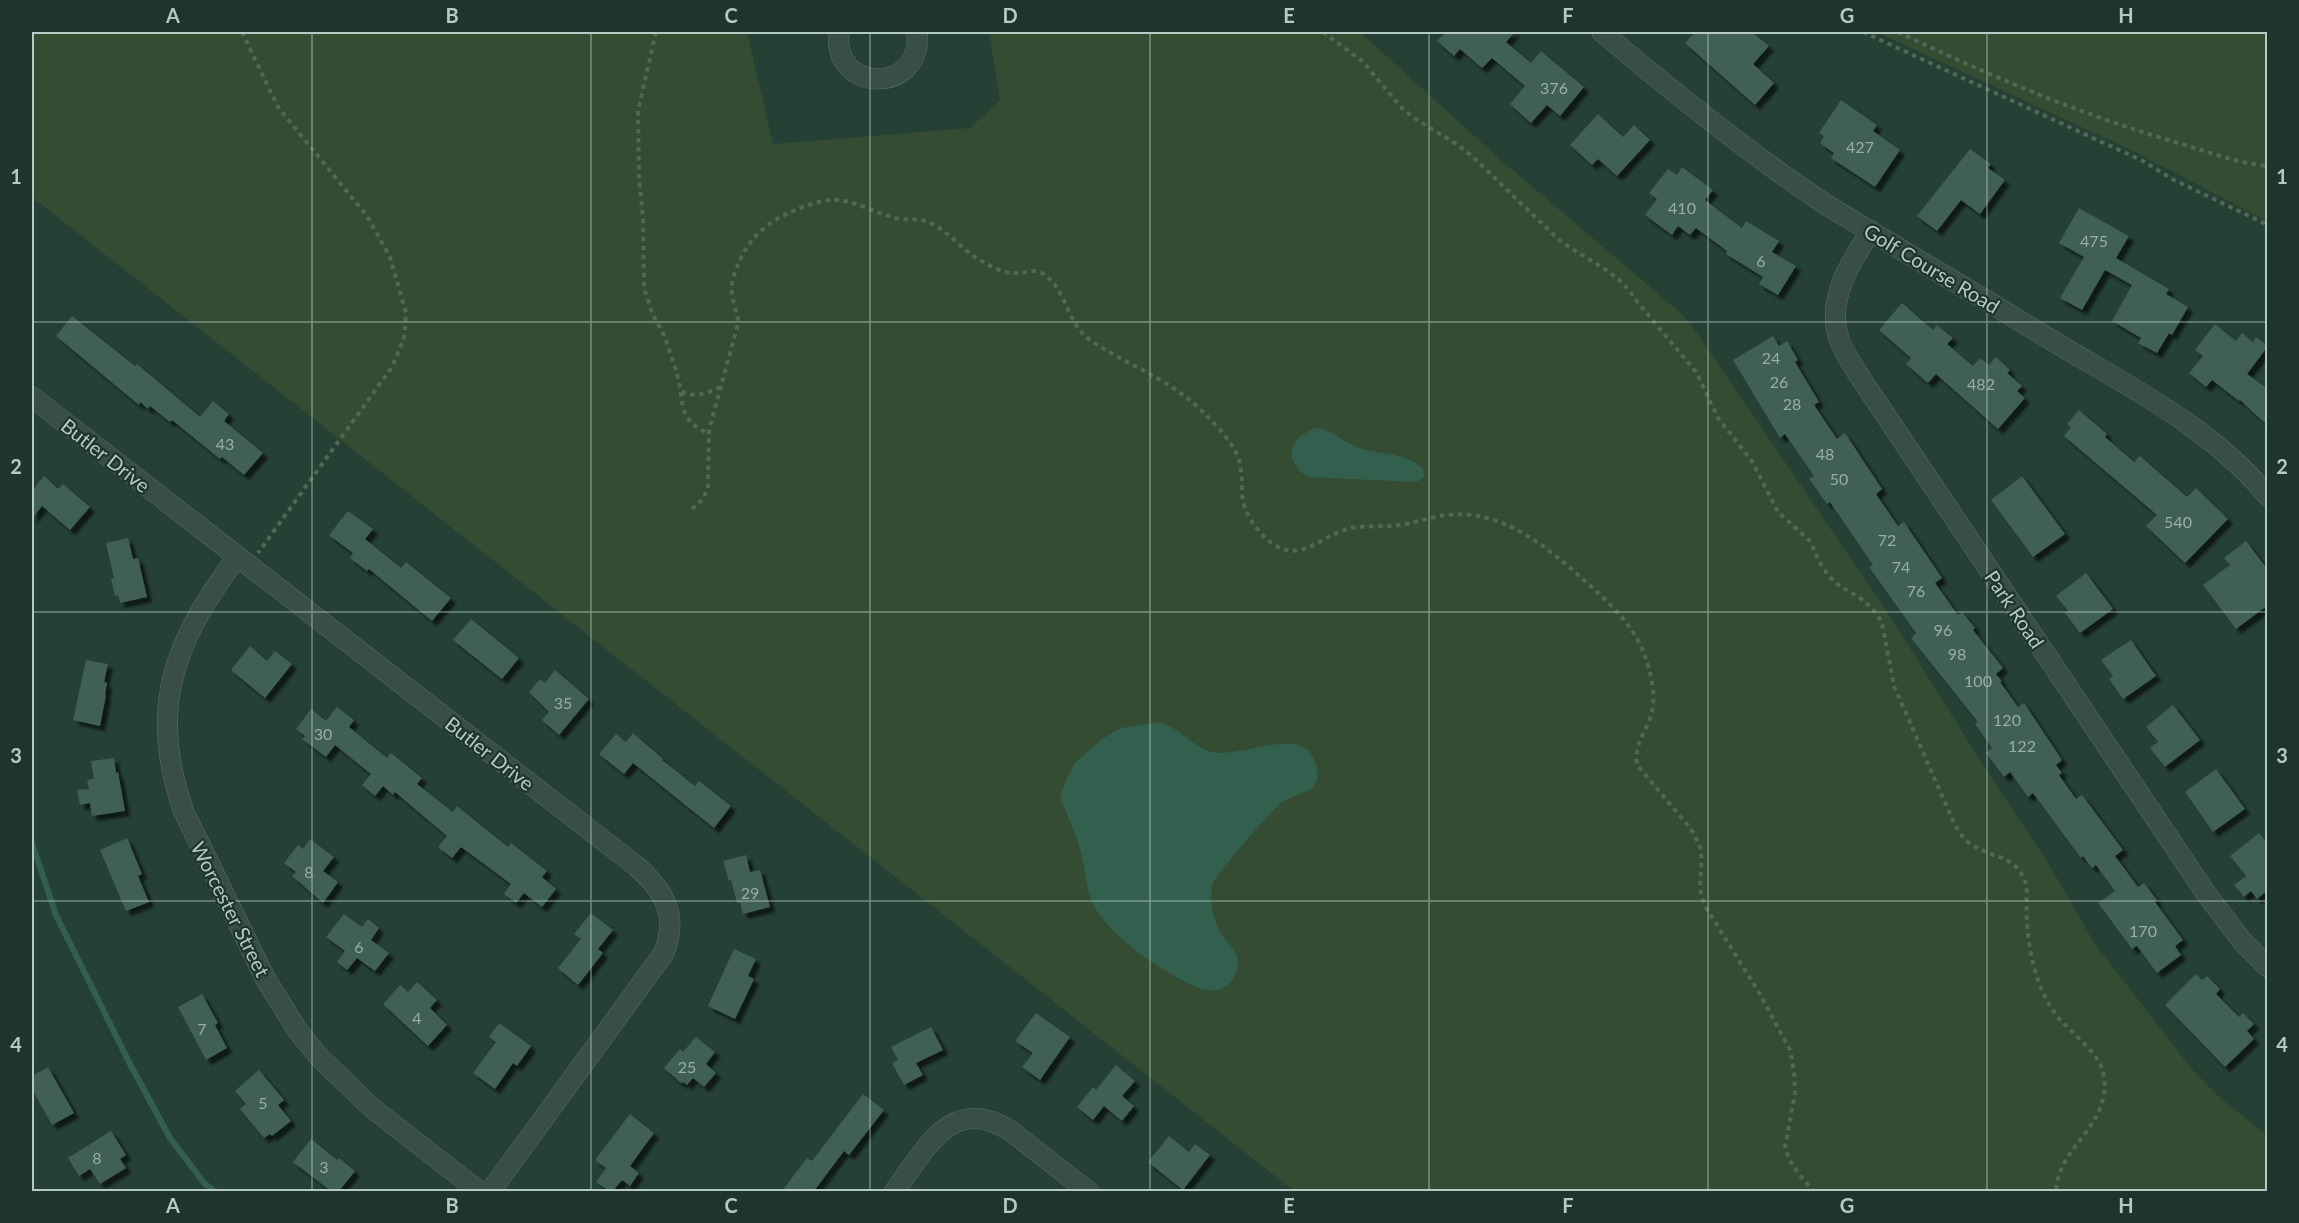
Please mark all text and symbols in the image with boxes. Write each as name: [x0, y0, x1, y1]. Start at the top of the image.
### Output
text: A: [165, 3, 180, 27]
text: B: [445, 3, 459, 27]
text: C: [724, 3, 738, 27]
text: D: [1002, 3, 1018, 27]
text: E: [1283, 3, 1295, 27]
text: F: [1562, 3, 1574, 27]
text: G: [1840, 3, 1854, 27]
text: H: [2118, 3, 2134, 27]
house number: 376: [1540, 78, 1568, 97]
house number: 427: [1846, 137, 1874, 156]
text: 1: [10, 164, 22, 188]
text: 1: [2276, 164, 2288, 188]
house number: 410: [1668, 198, 1696, 217]
street label: Golf Course Road: [1860, 218, 2004, 318]
house number: 475: [2080, 231, 2108, 250]
house number: 6: [1756, 251, 1766, 270]
house number: 24: [1762, 348, 1780, 367]
house number: 26: [1770, 372, 1788, 391]
house number: 482: [1967, 374, 1995, 393]
house number: 28: [1783, 394, 1801, 413]
street label: Butler Drive: [57, 413, 155, 497]
house number: 43: [216, 434, 234, 453]
house number: 48: [1816, 444, 1834, 463]
text: 2: [10, 454, 22, 478]
text: 2: [2276, 454, 2288, 478]
house number: 50: [1830, 469, 1848, 488]
house number: 540: [2164, 512, 2192, 531]
house number: 72: [1878, 530, 1896, 549]
house number: 74: [1892, 557, 1910, 576]
street label: Park Road: [1980, 566, 2050, 652]
house number: 76: [1907, 581, 1925, 600]
house number: 96: [1934, 620, 1952, 639]
house number: 98: [1948, 644, 1966, 663]
house number: 100: [1964, 671, 1992, 690]
house number: 35: [554, 693, 572, 712]
house number: 120: [1993, 710, 2021, 729]
street label: Butler Drive: [441, 711, 539, 795]
house number: 30: [314, 724, 332, 743]
house number: 122: [2008, 736, 2036, 755]
text: 3: [10, 743, 22, 767]
text: 3: [2276, 743, 2288, 767]
street label: Worcester Street: [187, 837, 275, 981]
house number: 8: [304, 862, 314, 881]
house number: 29: [741, 883, 759, 902]
house number: 170: [2129, 921, 2157, 940]
house number: 6: [354, 937, 364, 956]
house number: 4: [412, 1008, 422, 1027]
house number: 7: [197, 1019, 207, 1038]
text: 4: [10, 1032, 22, 1056]
text: 4: [2276, 1032, 2288, 1056]
house number: 25: [678, 1057, 696, 1076]
house number: 5: [258, 1093, 268, 1112]
house number: 8: [92, 1148, 102, 1167]
house number: 3: [319, 1157, 329, 1176]
text: A: [165, 1193, 180, 1217]
text: B: [445, 1193, 459, 1217]
text: C: [724, 1193, 738, 1217]
text: D: [1002, 1193, 1018, 1217]
text: E: [1283, 1193, 1295, 1217]
text: F: [1562, 1193, 1574, 1217]
text: G: [1840, 1193, 1854, 1217]
text: H: [2118, 1193, 2134, 1217]

